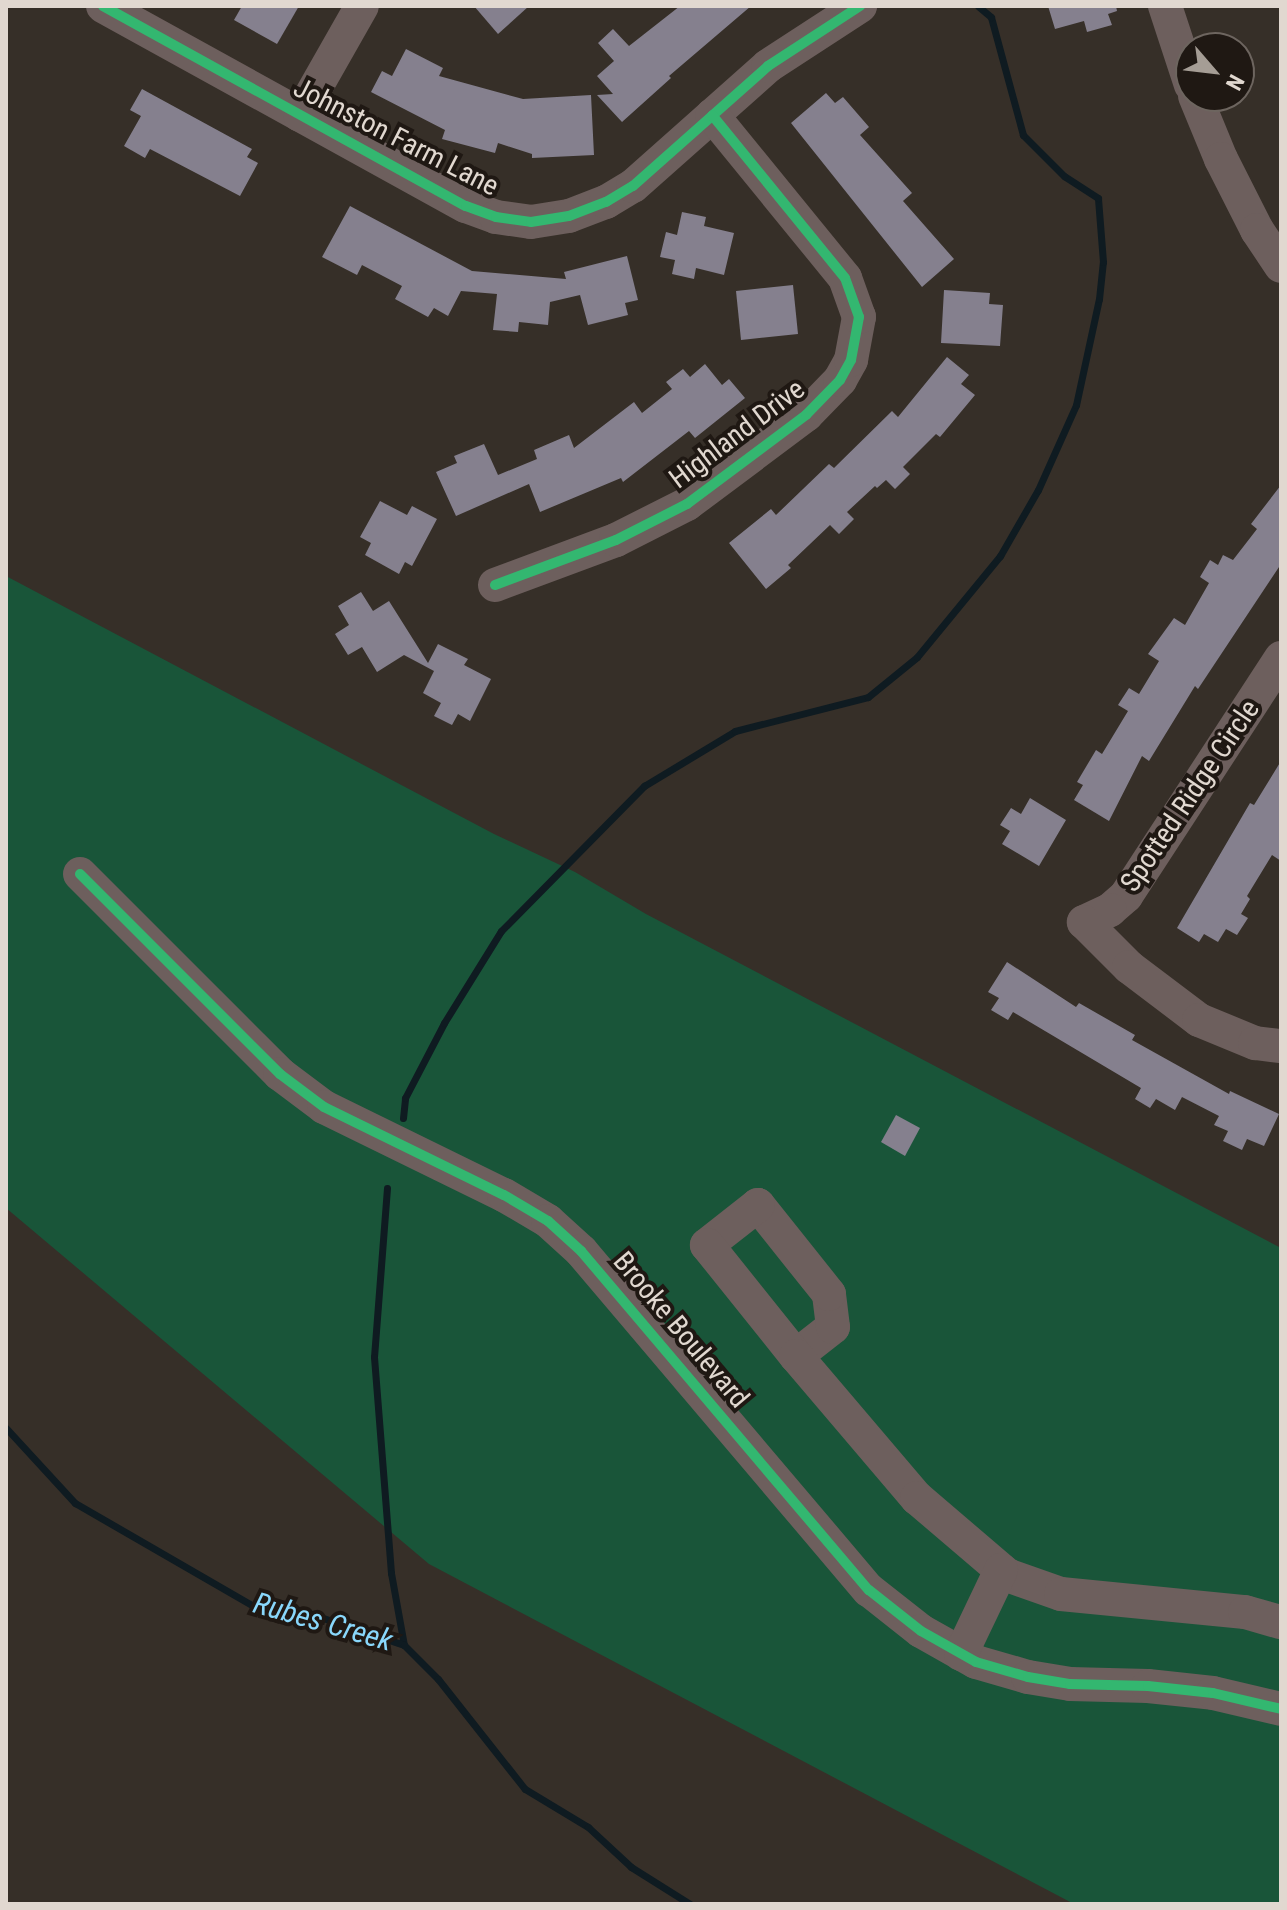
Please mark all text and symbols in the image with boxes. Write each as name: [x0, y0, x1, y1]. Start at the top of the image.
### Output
north arrow: [1175, 32, 1255, 112]
street label: Johnston Farm Lane: [288, 71, 504, 203]
text: N: [1221, 71, 1249, 94]
street label: Highland Drive: [663, 372, 811, 496]
street label: Spotted Ridge Circle: [1113, 694, 1267, 898]
street label: Brooke Boulevard: [606, 1245, 756, 1415]
water label: Rubes Creek: [249, 1585, 397, 1659]

